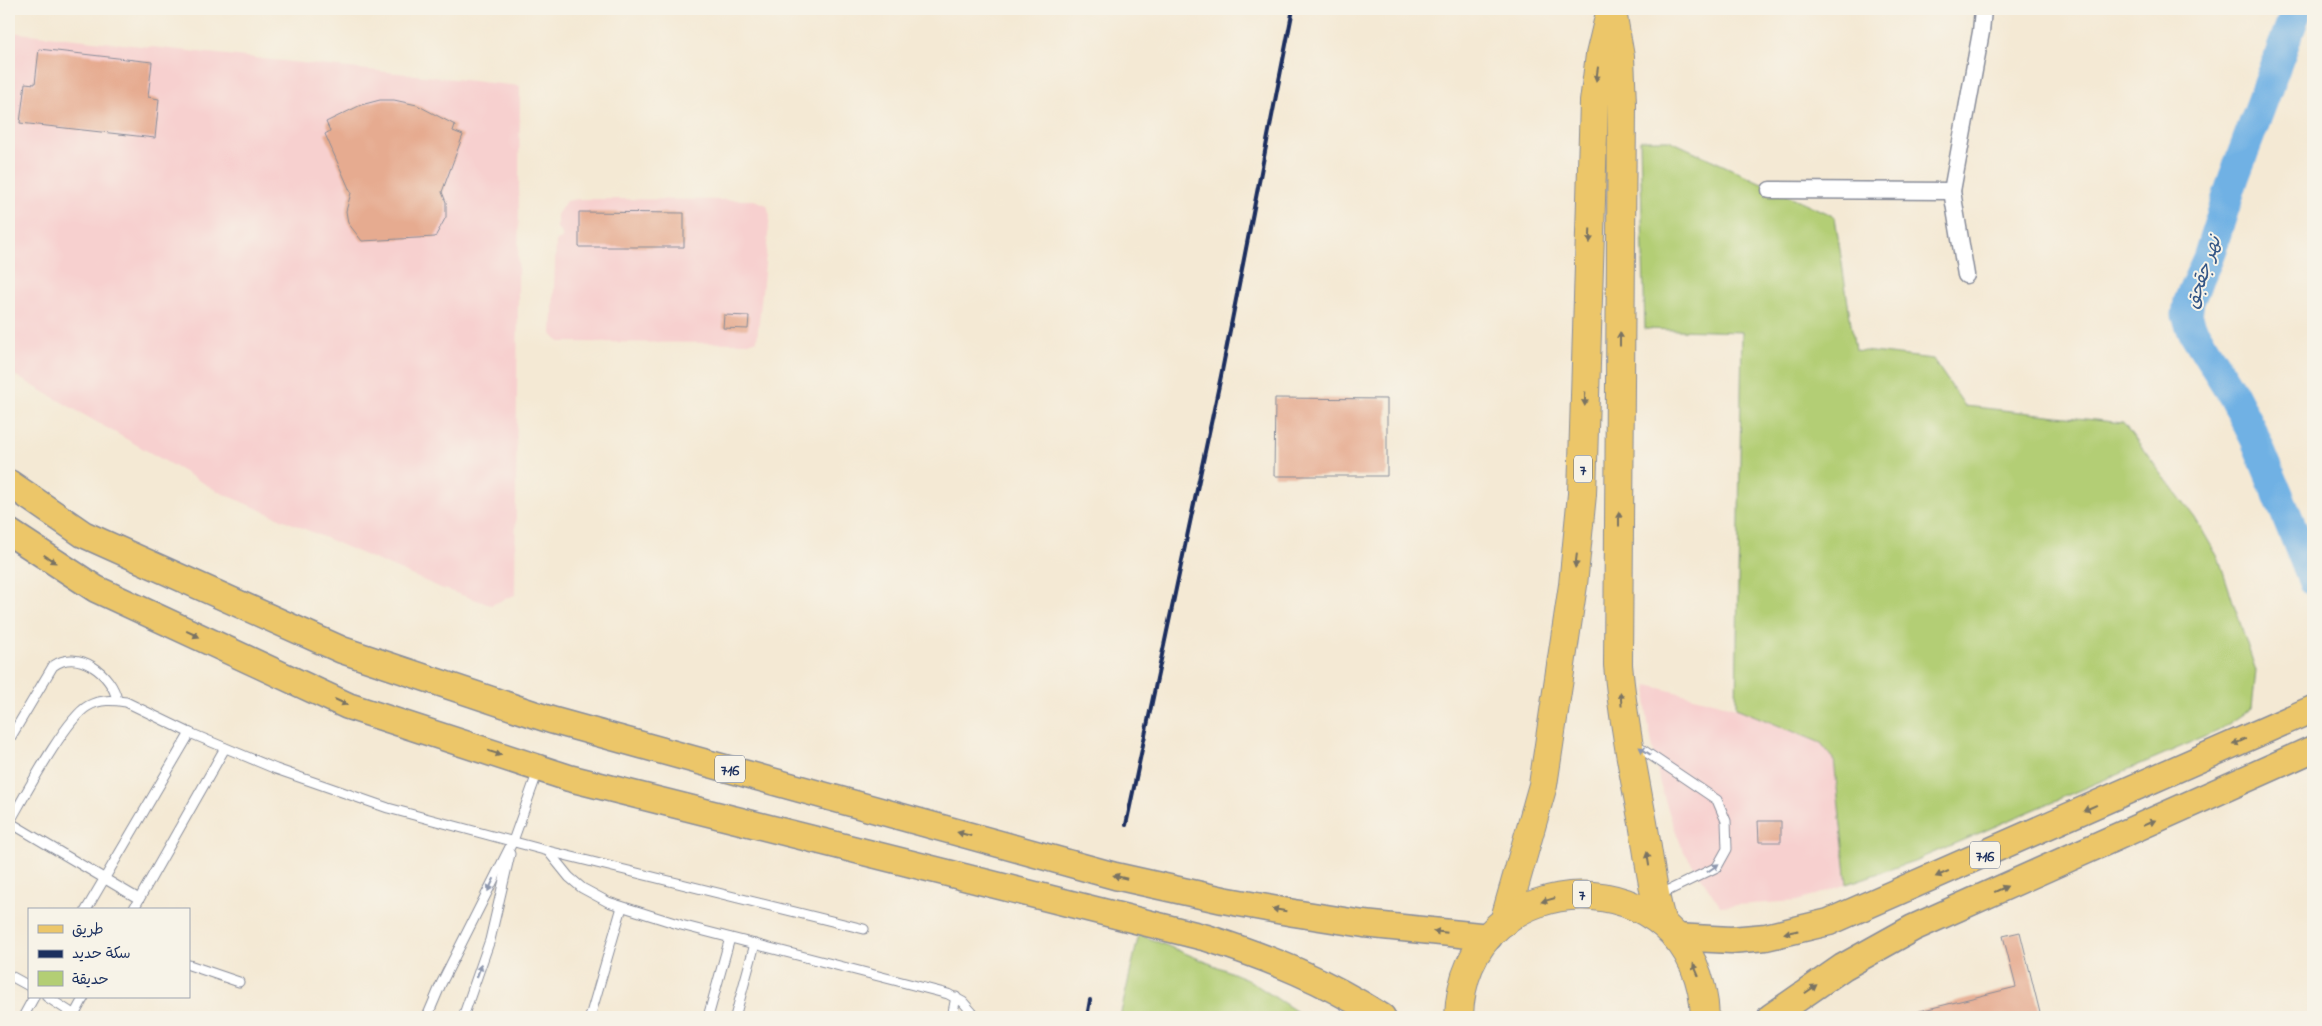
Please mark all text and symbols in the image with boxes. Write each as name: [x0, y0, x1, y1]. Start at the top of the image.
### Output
one-way arrow: [1593, 66, 1601, 82]
one-way arrow: [1586, 229, 1594, 245]
water label: نهر جقجق: [2179, 231, 2230, 313]
one-way arrow: [1616, 331, 1624, 347]
one-way arrow: [1581, 391, 1589, 407]
road number: 7: [1574, 456, 1592, 482]
one-way arrow: [1615, 511, 1623, 527]
one-way arrow: [1572, 553, 1580, 569]
one-way arrow: [43, 554, 56, 564]
one-way arrow: [186, 630, 200, 638]
one-way arrow: [1617, 690, 1625, 706]
one-way arrow: [334, 698, 348, 706]
one-way arrow: [2232, 738, 2246, 746]
one-way arrow: [1638, 746, 1652, 756]
one-way arrow: [488, 750, 503, 758]
road number: 716: [715, 756, 745, 782]
one-way arrow: [2083, 804, 2097, 812]
one-way arrow: [2142, 818, 2156, 826]
one-way arrow: [956, 829, 971, 837]
road number: 716: [1970, 842, 2000, 868]
one-way arrow: [1644, 851, 1652, 867]
one-way arrow: [1706, 863, 1719, 873]
one-way arrow: [1935, 870, 1949, 878]
one-way arrow: [1113, 873, 1128, 881]
one-way arrow: [487, 878, 495, 892]
road number: 7: [1573, 881, 1591, 908]
one-way arrow: [1994, 885, 2008, 893]
one-way arrow: [1540, 896, 1555, 904]
one-way arrow: [1271, 906, 1287, 914]
legend: [28, 908, 190, 998]
text: طريق: [72, 919, 104, 941]
one-way arrow: [1432, 928, 1448, 936]
one-way arrow: [1782, 929, 1798, 937]
text: سكة حديد: [72, 943, 131, 965]
one-way arrow: [1691, 963, 1699, 977]
one-way arrow: [476, 964, 483, 979]
text: حديقة: [72, 969, 109, 991]
one-way arrow: [1804, 984, 1818, 994]

